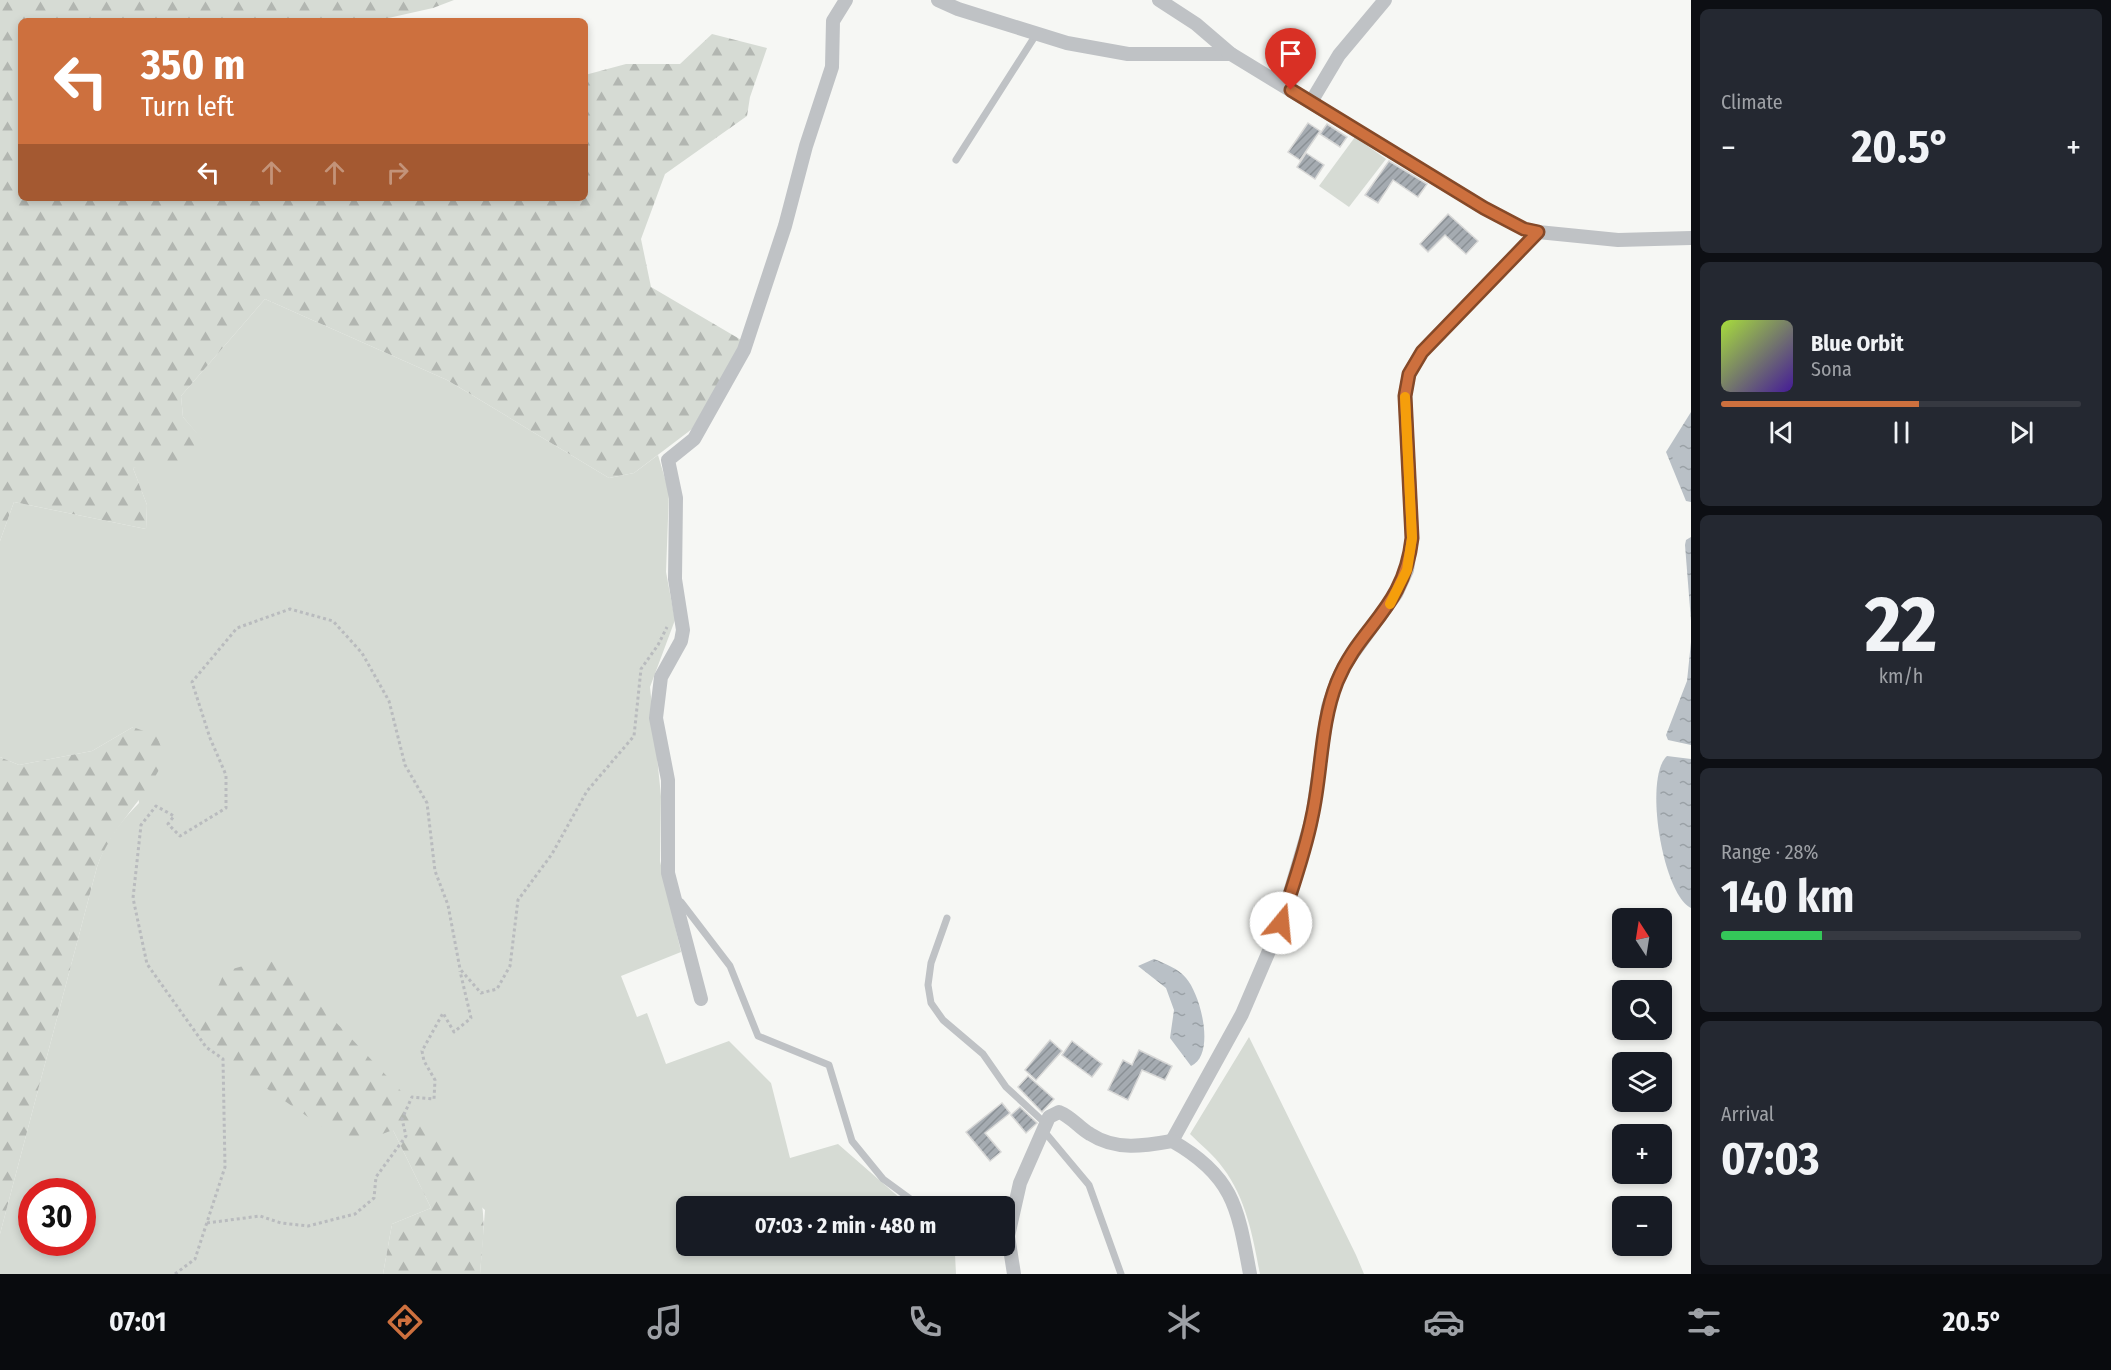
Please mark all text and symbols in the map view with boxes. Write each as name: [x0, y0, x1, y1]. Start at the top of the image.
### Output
pin: [1265, 28, 1316, 90]
icon: arrive: [1274, 37, 1307, 70]
text: 350 m: [141, 40, 245, 90]
icon: left: [42, 42, 120, 120]
text: Climate: [1721, 90, 1783, 114]
text: Turn left: [141, 91, 234, 123]
text: 20.5°: [1851, 120, 1950, 174]
text: −: [1721, 128, 1736, 168]
text: +: [2066, 128, 2081, 168]
icon: left: [192, 156, 225, 189]
icon: ahead: [255, 156, 288, 189]
icon: ahead: [318, 156, 351, 189]
icon: right: [381, 156, 414, 189]
text: Blue Orbit: [1811, 330, 1904, 357]
text: Sona: [1811, 357, 1852, 381]
icon: previous: [1765, 416, 1798, 449]
icon: pause: [1885, 416, 1918, 449]
icon: next: [2005, 416, 2038, 449]
text: 22: [1865, 578, 1937, 672]
text: km/h: [1879, 664, 1923, 688]
text: Range · 28%: [1721, 840, 1818, 864]
text: 140 km: [1721, 870, 1854, 924]
position arrow: [1249, 891, 1313, 955]
north arrow: [1612, 908, 1672, 968]
map controls: [1612, 908, 1672, 1256]
button: search: [1612, 980, 1672, 1040]
button: layers: [1612, 1052, 1672, 1112]
text: Arrival: [1721, 1102, 1774, 1126]
button: +: [1612, 1124, 1672, 1184]
text: 07:03: [1721, 1132, 1820, 1186]
speed limit sign: 30: [18, 1178, 96, 1256]
button: −: [1612, 1196, 1672, 1256]
text: 07:03 · 2 min · 480 m: [755, 1212, 936, 1239]
icon: directions: [384, 1301, 426, 1343]
icon: music: [644, 1301, 686, 1343]
icon: phone: [904, 1301, 946, 1343]
icon: climate: [1163, 1301, 1205, 1343]
icon: car: [1423, 1301, 1465, 1343]
icon: filters: [1683, 1301, 1725, 1343]
text: 07:01: [109, 1306, 166, 1338]
text: 20.5°: [1943, 1306, 2002, 1338]

